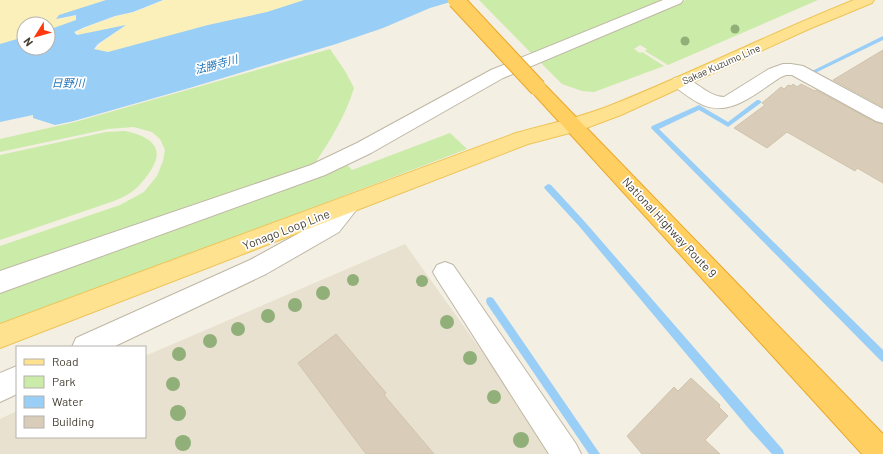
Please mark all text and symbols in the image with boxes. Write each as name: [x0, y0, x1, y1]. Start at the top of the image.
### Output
north arrow: [16, 16, 56, 56]
text: N: [20, 35, 35, 49]
street label: Sakae Kuzumo Line: [680, 41, 762, 87]
water label: 法勝寺川: [193, 52, 240, 76]
water label: 日野川: [52, 76, 85, 89]
street label: National Highway Route 9: [620, 174, 720, 280]
street label: Yonago Loop Line: [240, 206, 332, 252]
legend: [16, 346, 146, 438]
text: Road: [52, 354, 79, 368]
text: Park: [52, 374, 76, 388]
text: Water: [52, 394, 84, 408]
text: Building: [52, 414, 94, 428]

